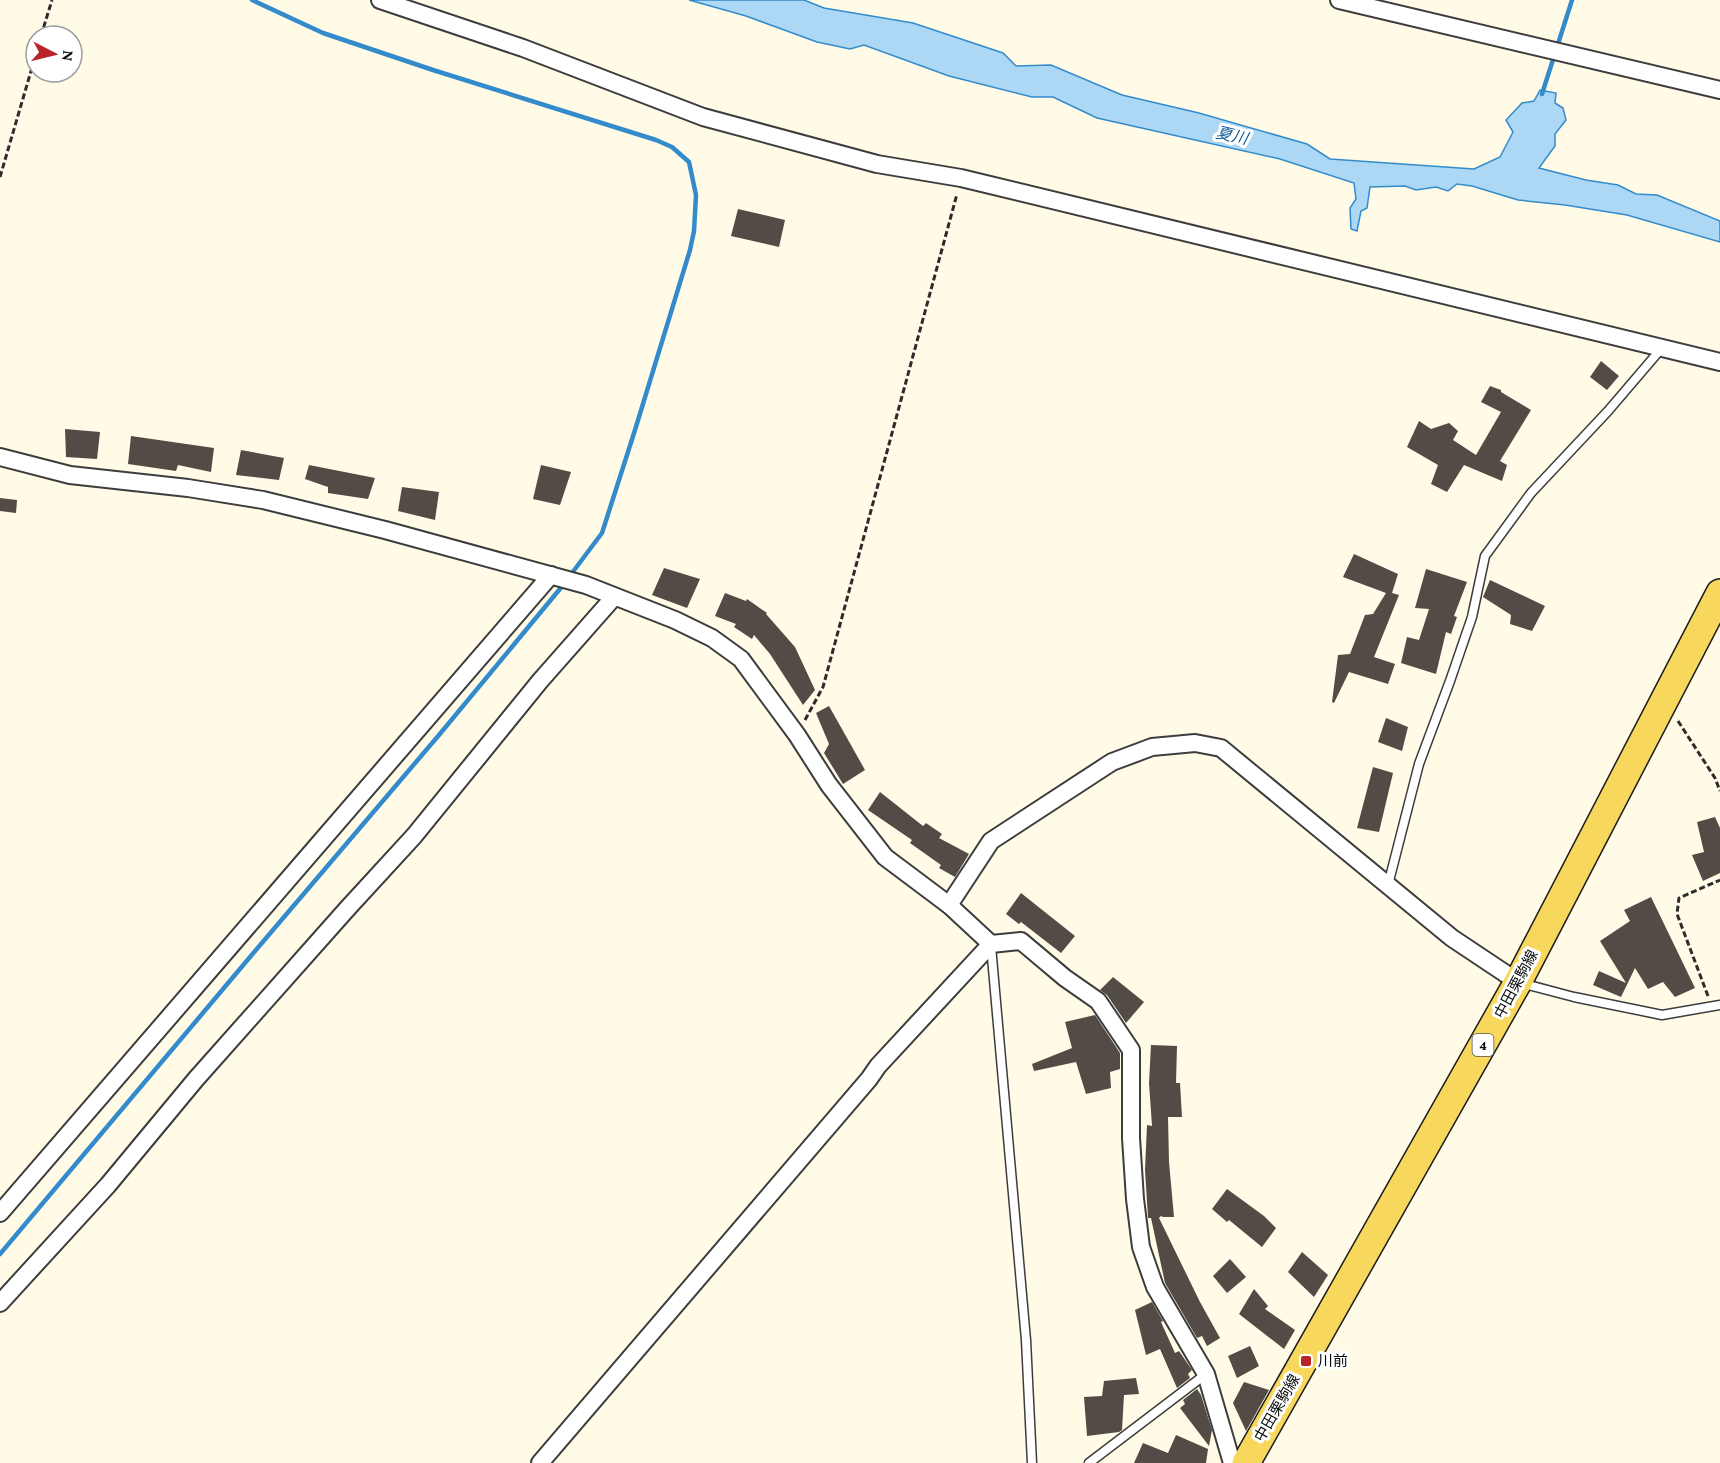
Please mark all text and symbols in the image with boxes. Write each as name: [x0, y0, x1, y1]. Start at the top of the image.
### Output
north arrow: [24, 24, 84, 84]
text: N: [59, 49, 77, 62]
water label: 夏川: [1214, 124, 1251, 148]
street label: 中田栗駒線: [1491, 947, 1541, 1021]
road number: 4: [1472, 1034, 1494, 1056]
place label: 川前: [1318, 1353, 1348, 1369]
marker: 川前: [1299, 1354, 1313, 1368]
street label: 中田栗駒線: [1251, 1372, 1303, 1444]

